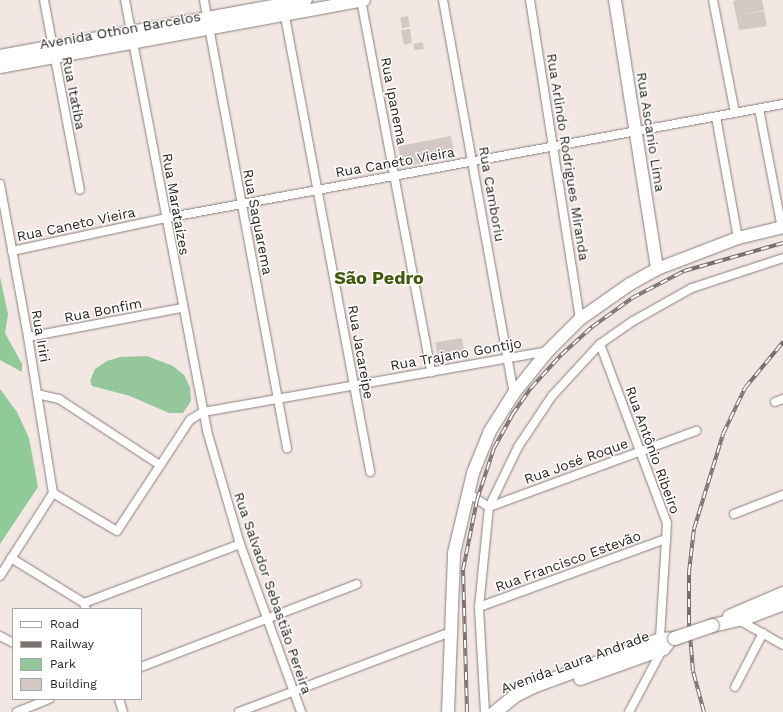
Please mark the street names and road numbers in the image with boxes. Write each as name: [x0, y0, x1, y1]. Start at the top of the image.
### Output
street label: Avenida Othon Barcelos: [38, 8, 202, 52]
street label: Rua Arlindo Rodrigues Miranda: [543, 52, 593, 262]
street label: Rua Itatiba: [59, 55, 89, 131]
street label: Rua Ipanema: [377, 56, 411, 146]
street label: Rua Ascanio Lima: [633, 71, 669, 193]
street label: Rua Caneto Vieira: [334, 143, 456, 181]
street label: Rua Camboriu: [475, 145, 509, 243]
street label: Rua Marataízes: [159, 151, 193, 257]
street label: Rua Saquarema: [240, 168, 276, 276]
street label: Rua Caneto Vieira: [15, 203, 137, 245]
street label: Rua Bonfim: [63, 294, 143, 326]
street label: Rua Jacareipe: [344, 303, 378, 401]
street label: Rua Iriri: [28, 308, 54, 364]
street label: Rua Trajano Gontijo: [389, 334, 523, 374]
street label: Rua Antônio Ribeiro: [622, 383, 684, 517]
street label: Rua José Roque: [521, 434, 631, 488]
street label: Rua Salvador Sebastião Pereira: [230, 490, 316, 696]
street label: Rua Francisco Estevão: [493, 527, 643, 595]
street label: Avenida Laura Andrade: [498, 627, 652, 697]

